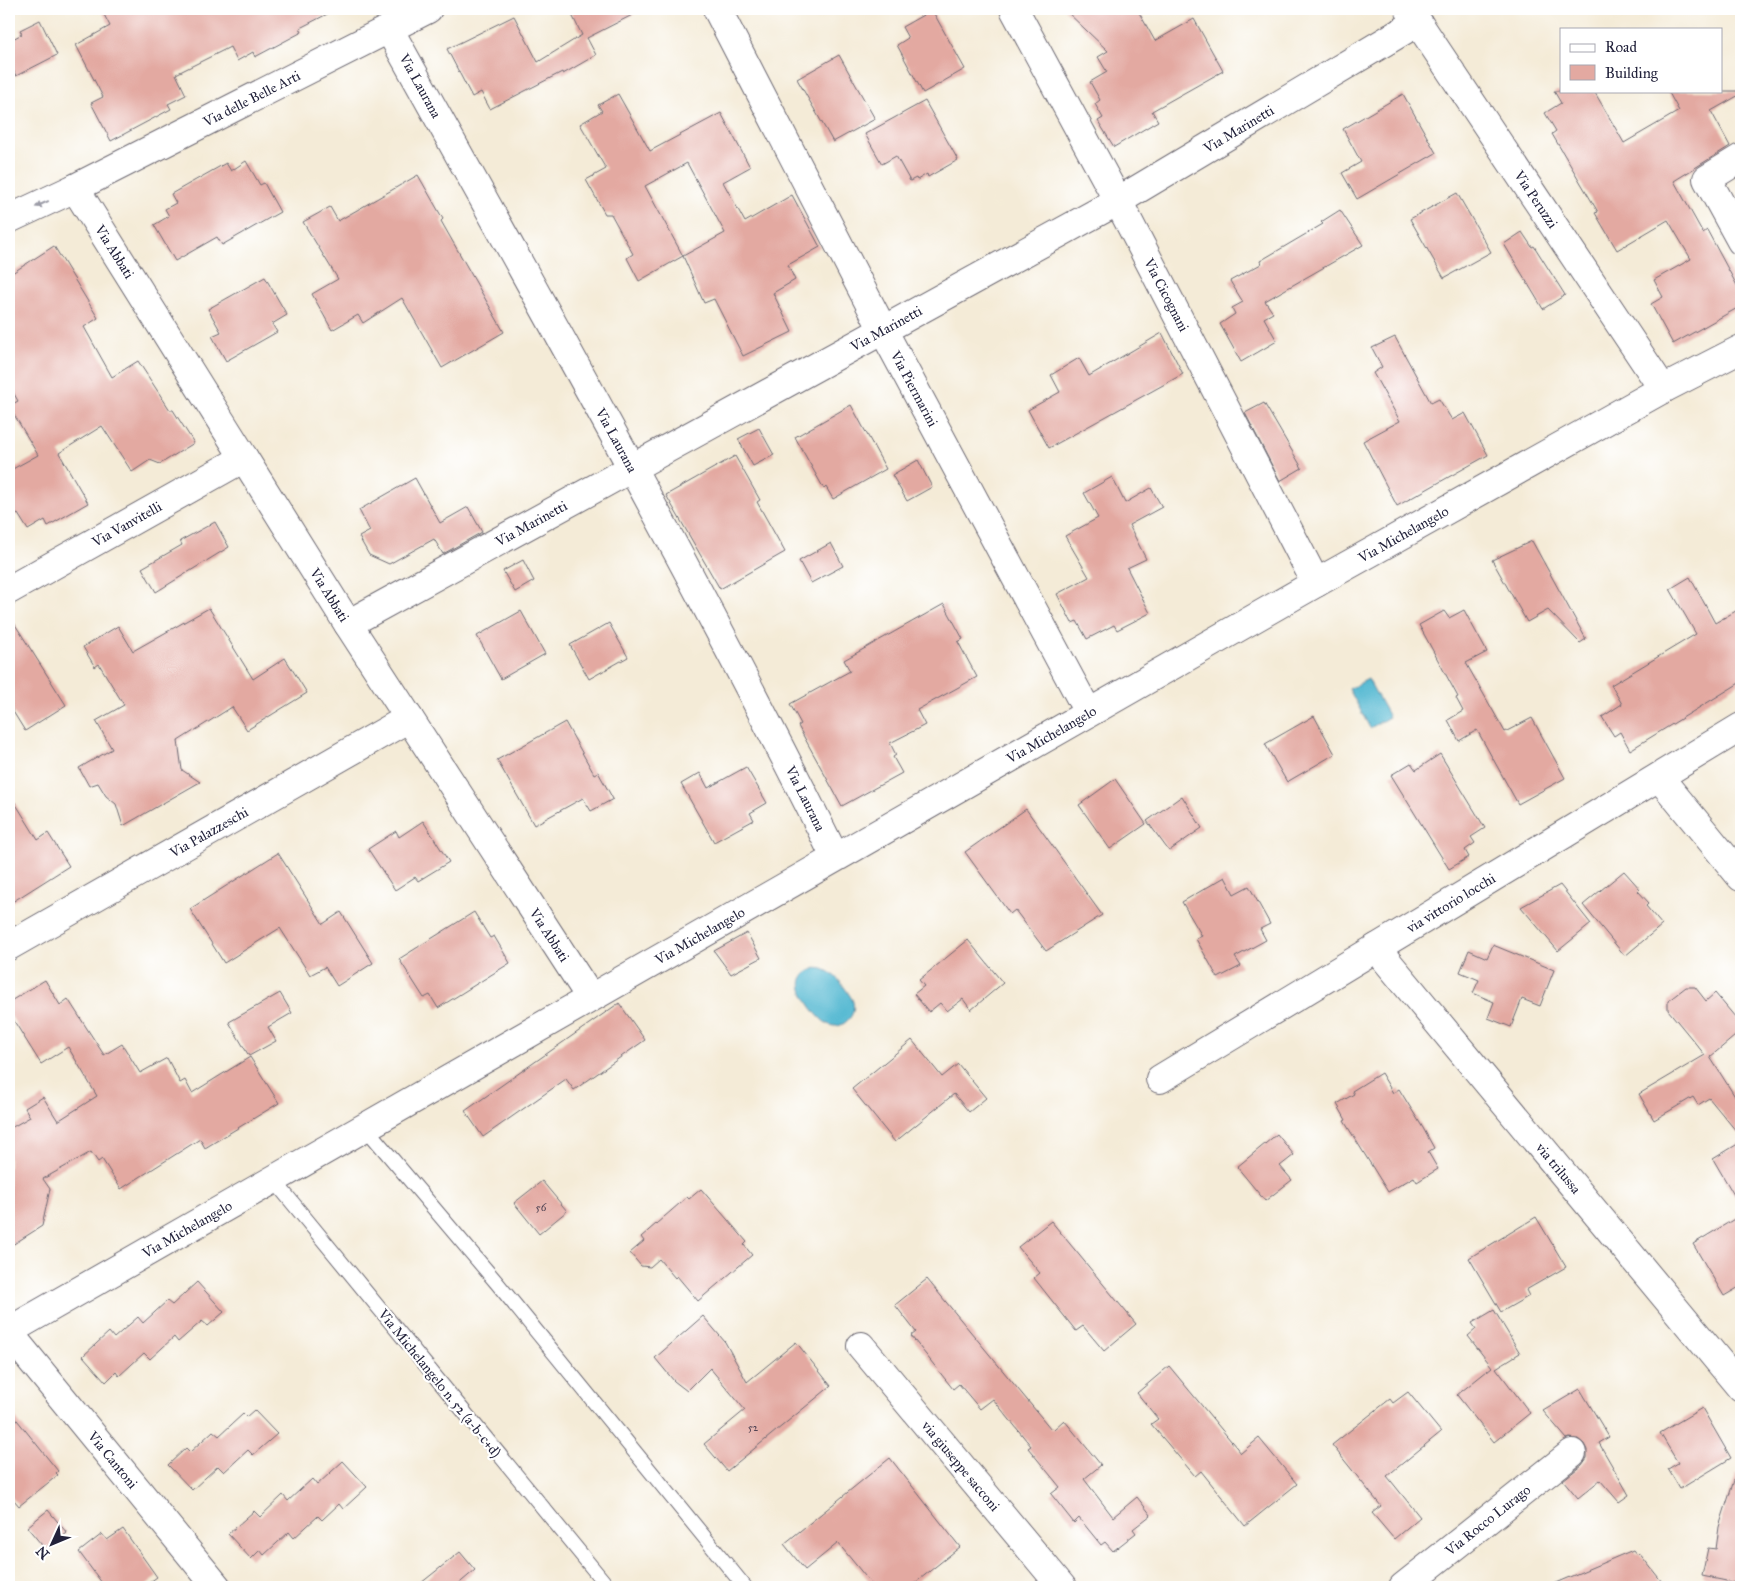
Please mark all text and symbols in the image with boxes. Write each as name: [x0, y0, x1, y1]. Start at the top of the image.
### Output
legend: [1560, 28, 1722, 92]
text: Road: [1605, 38, 1637, 56]
street label: Via Laurana: [395, 50, 445, 121]
text: Building: [1605, 64, 1659, 82]
street label: Via delle Belle Arti: [200, 67, 303, 131]
street label: Via Marinetti: [1200, 102, 1277, 158]
street label: Via Peruzzi: [1510, 167, 1561, 232]
one-way arrow: [35, 200, 49, 208]
street label: Via Abbati: [91, 221, 138, 282]
street label: Via Cicognani: [1140, 255, 1192, 335]
street label: Via Marinetti: [847, 302, 925, 356]
street label: Via Piermarini: [886, 347, 941, 430]
street label: Via Laurana: [591, 404, 641, 476]
street label: Via Marinetti: [492, 497, 570, 551]
street label: Via Vanvitelli: [88, 498, 165, 551]
street label: Via Michelangelo: [1355, 503, 1452, 567]
street label: Via Abbati: [306, 564, 353, 625]
street label: Via Michelangelo: [1003, 702, 1100, 768]
street label: Via Laurana: [781, 762, 829, 834]
street label: Via Palazzeschi: [166, 803, 251, 862]
street label: via vittorio locchi: [1403, 870, 1499, 937]
street label: Via Abbati: [525, 904, 573, 965]
street label: Via Michelangelo: [651, 904, 748, 969]
street label: via trilussa: [1532, 1139, 1584, 1197]
street label: Via Michelangelo: [138, 1197, 235, 1263]
house number: 56: [536, 1201, 547, 1214]
street label: Via Michelangelo n. 52 (a-b-c+d): [373, 1305, 505, 1461]
street label: via giuseppe sacconi: [917, 1417, 1003, 1515]
house number: 52: [748, 1421, 759, 1434]
street label: Via Cantoni: [83, 1427, 141, 1492]
street label: Via Rocco Lurago: [1441, 1481, 1534, 1560]
north arrow: [28, 1518, 78, 1568]
text: N: [33, 1542, 53, 1563]

